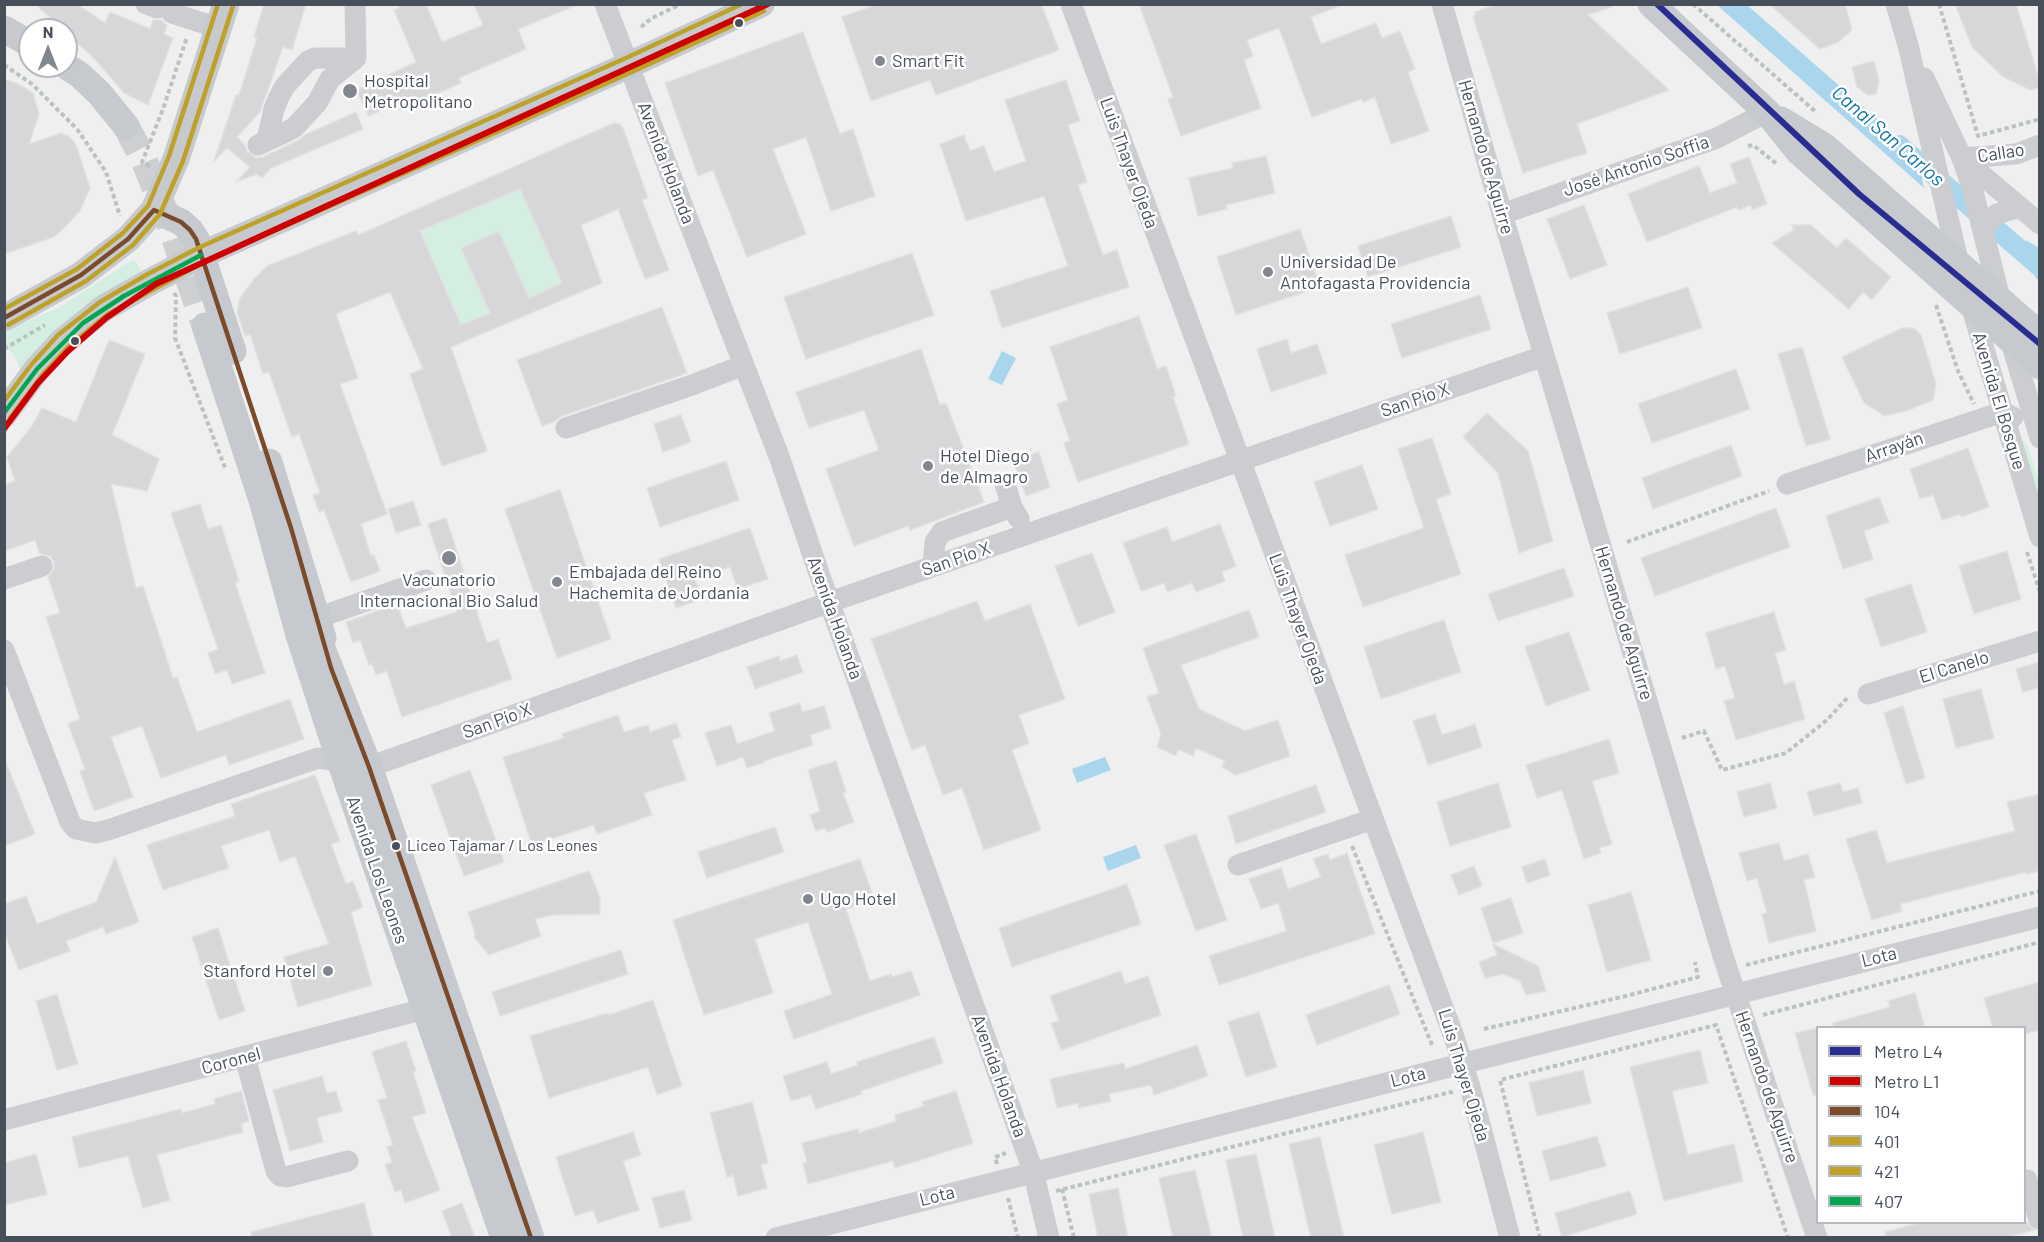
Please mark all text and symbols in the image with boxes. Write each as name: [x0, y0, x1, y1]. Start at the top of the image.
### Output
unlabelled marker: [733, 17, 745, 29]
north arrow: [18, 18, 78, 78]
text: N: [43, 22, 53, 41]
place label: Smart Fit: [892, 50, 965, 72]
marker: Smart Fit: [873, 54, 887, 68]
place label: Hospital Metropolitano: [364, 70, 473, 112]
street label: Hernando de Aguirre: [1454, 77, 1518, 237]
water label: Canal San Carlos: [1827, 81, 1949, 191]
marker: Hospital Metropolitano: [341, 82, 359, 100]
street label: Luis Thayer Ojeda: [1095, 95, 1163, 231]
street label: Avenida Holanda: [633, 99, 699, 227]
street label: José Antonio Soffia: [1560, 131, 1712, 201]
street label: Callao: [1976, 139, 2026, 167]
place label: Universidad De Antofagasta Providencia: [1280, 251, 1471, 294]
marker: Universidad De Antofagasta Providencia: [1261, 265, 1275, 279]
street label: Avenida El Bosque: [1968, 330, 2030, 472]
unlabelled marker: [69, 335, 81, 347]
street label: San Pío X: [1378, 378, 1452, 422]
street label: Arrayán: [1862, 427, 1926, 467]
place label: Hotel Diego de Almagro: [940, 445, 1030, 488]
marker: Hotel Diego de Almagro: [921, 459, 935, 473]
street label: San Pío X: [919, 537, 993, 581]
street label: Hernando de Aguirre: [1590, 543, 1658, 703]
marker: Vacunatorio Internacional Bio Salud: [440, 549, 458, 567]
street label: Luis Thayer Ojeda: [1264, 551, 1332, 687]
street label: Avenida Holanda: [803, 554, 867, 682]
place label: Embajada del Reino Hachemita de Jordania: [569, 561, 750, 604]
place label: Vacunatorio Internacional Bio Salud: [360, 569, 538, 612]
marker: Embajada del Reino Hachemita de Jordania: [550, 575, 564, 589]
street label: El Canelo: [1917, 646, 1991, 688]
street label: San Pío X: [460, 699, 534, 743]
street label: Avenida Los Leones: [342, 793, 412, 947]
place label: Liceo Tajamar / Los Leones: [407, 836, 598, 856]
marker: Liceo Tajamar / Los Leones: [390, 840, 402, 852]
place label: Ugo Hotel: [820, 888, 896, 910]
marker: Ugo Hotel: [801, 892, 815, 906]
street label: Lota: [1859, 942, 1899, 972]
place label: Stanford Hotel: [203, 960, 316, 982]
marker: Stanford Hotel: [321, 964, 335, 978]
street label: Luis Thayer Ojeda: [1434, 1006, 1494, 1144]
street label: Hernando de Aguirre: [1731, 1008, 1803, 1166]
street label: Avenida Holanda: [967, 1012, 1031, 1140]
legend: [1816, 1026, 2026, 1224]
text: Metro L4: [1874, 1040, 1943, 1062]
street label: Coronel: [199, 1043, 263, 1079]
street label: Lota: [1388, 1062, 1428, 1092]
text: Metro L1: [1874, 1070, 1939, 1092]
text: 104: [1874, 1100, 1900, 1122]
text: 401: [1874, 1130, 1900, 1152]
text: 421: [1874, 1160, 1900, 1182]
street label: Lota: [917, 1181, 957, 1211]
text: 407: [1874, 1190, 1903, 1212]

